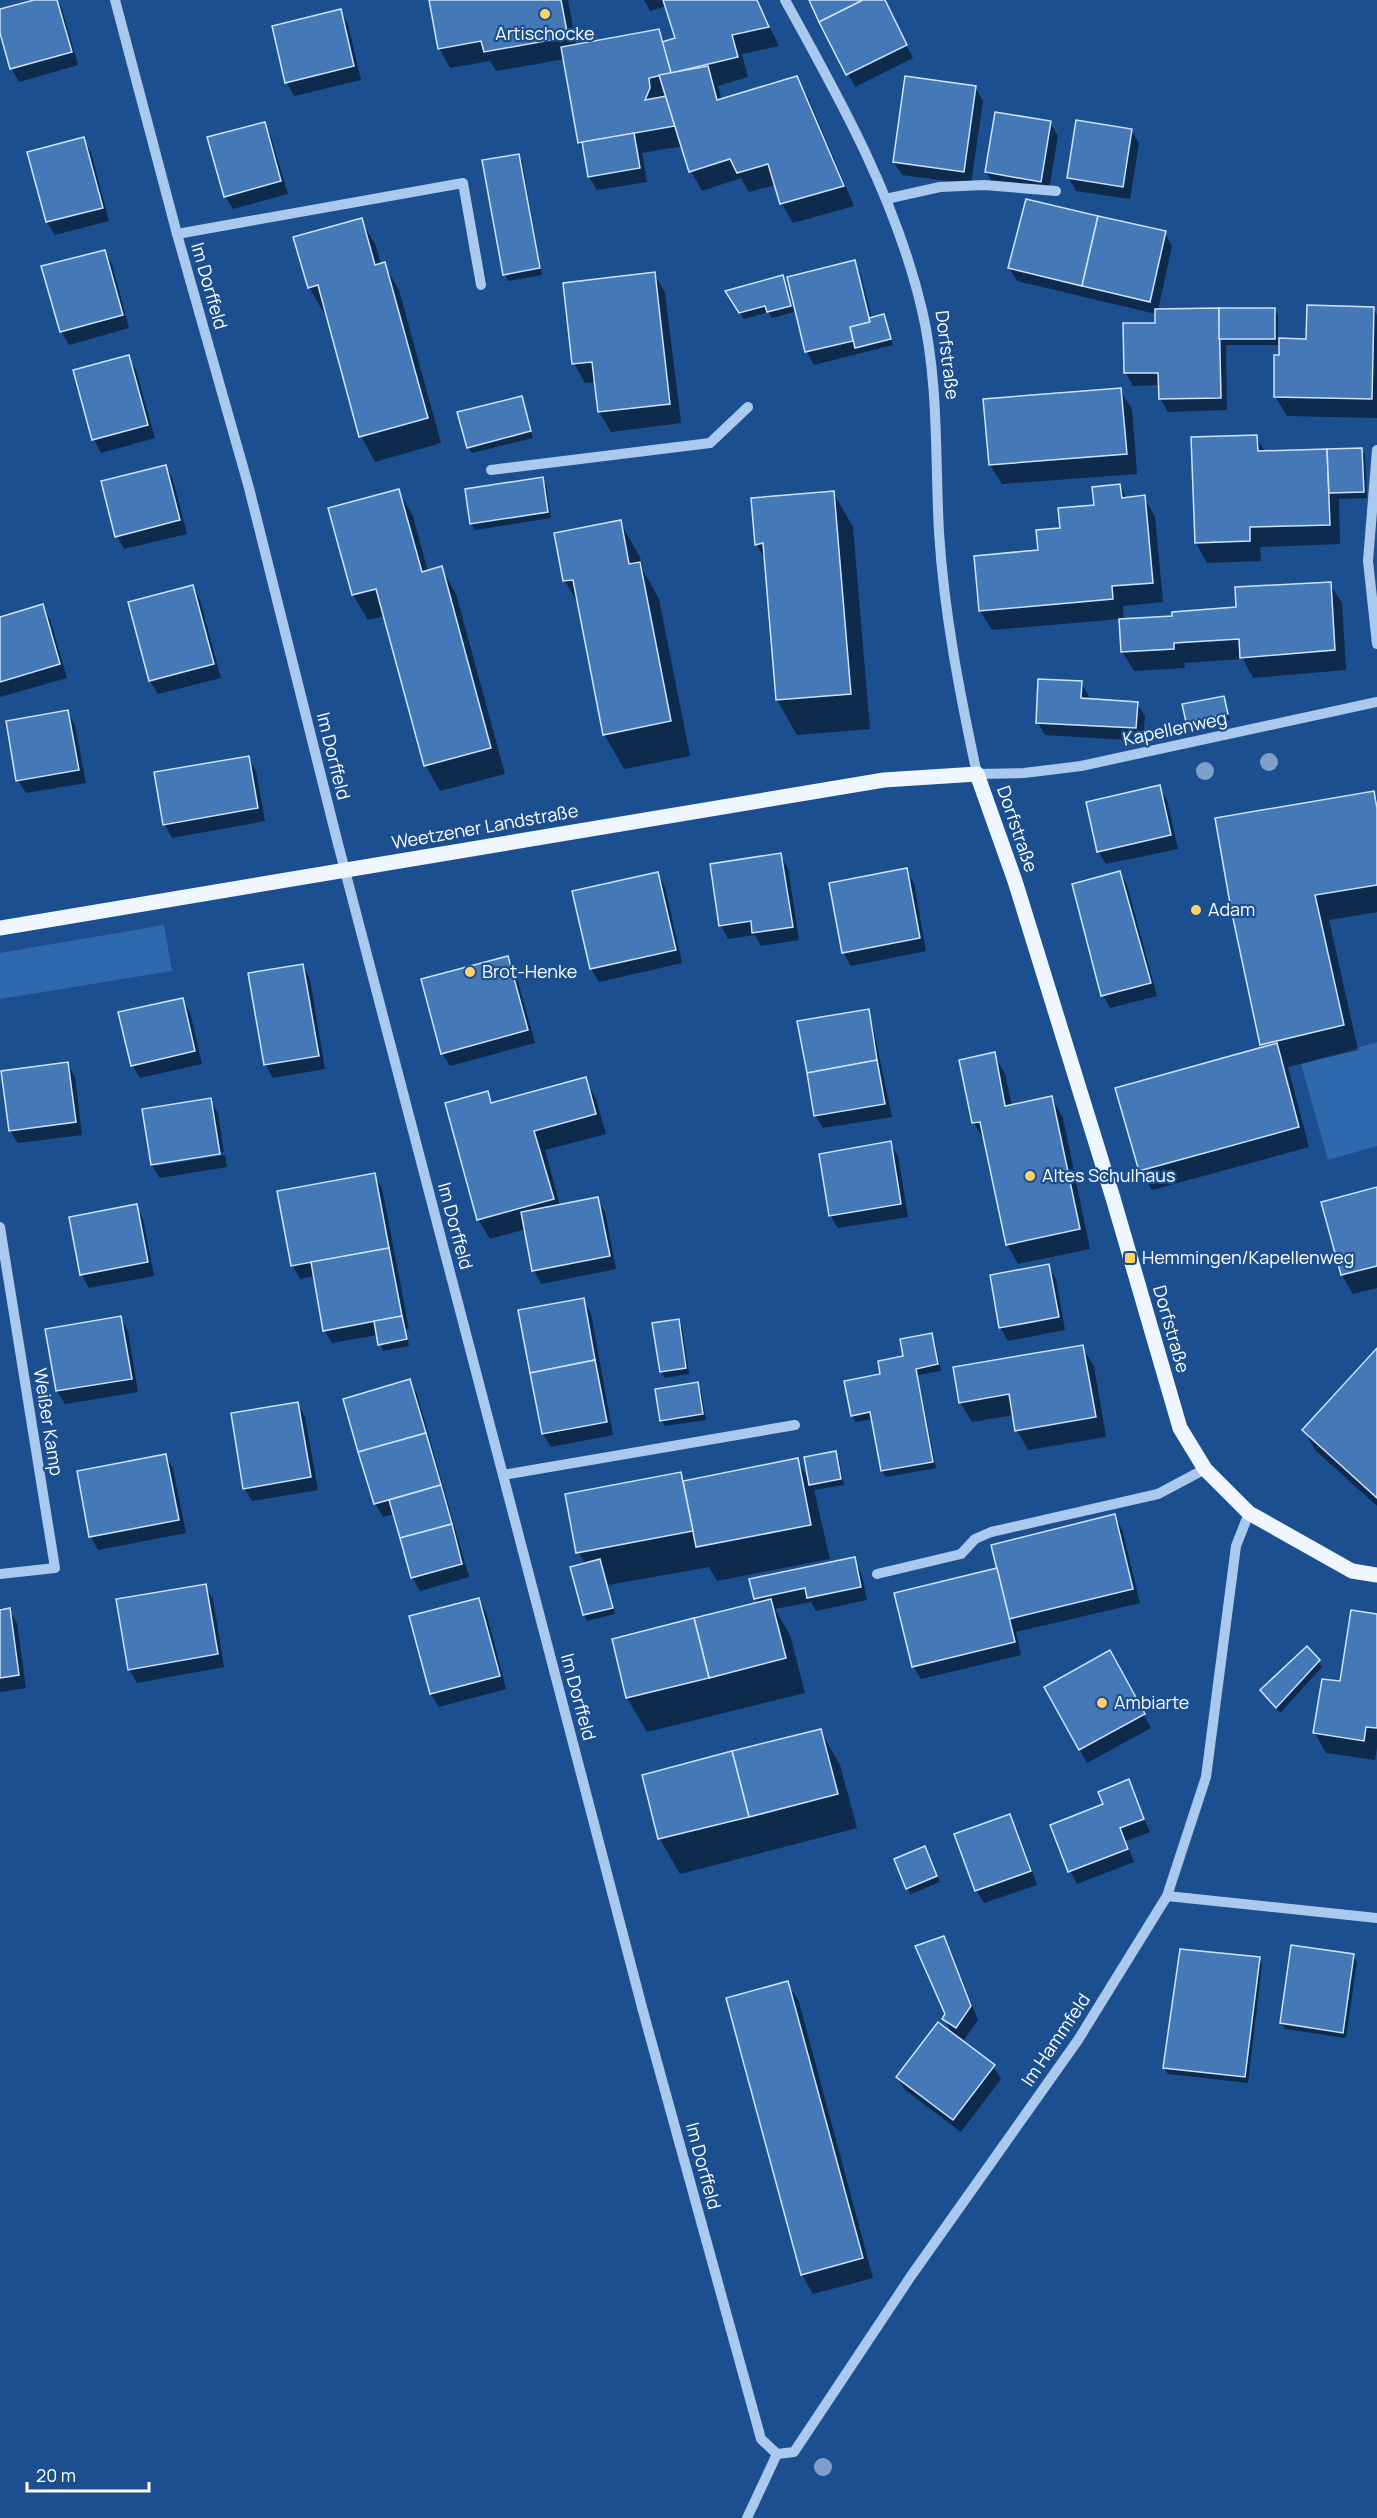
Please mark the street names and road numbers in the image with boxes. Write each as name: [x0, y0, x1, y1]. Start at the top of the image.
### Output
street label: Im Dorffeld: [186, 240, 234, 332]
street label: Dorfstraße: [931, 309, 965, 401]
street label: Kapellenweg: [1121, 705, 1229, 751]
street label: Im Dorffeld: [312, 710, 356, 802]
street label: Dorfstraße: [992, 782, 1044, 875]
street label: Weetzener Landstraße: [390, 798, 580, 854]
street label: Im Dorffeld: [433, 1180, 479, 1272]
street label: Dorfstraße: [1148, 1282, 1196, 1375]
street label: Weißer Kamp: [29, 1366, 69, 1477]
street label: Im Dorffeld: [556, 1651, 602, 1743]
street label: Im Hammfeld: [1015, 1988, 1095, 2091]
street label: Im Dorffeld: [681, 2120, 727, 2212]

